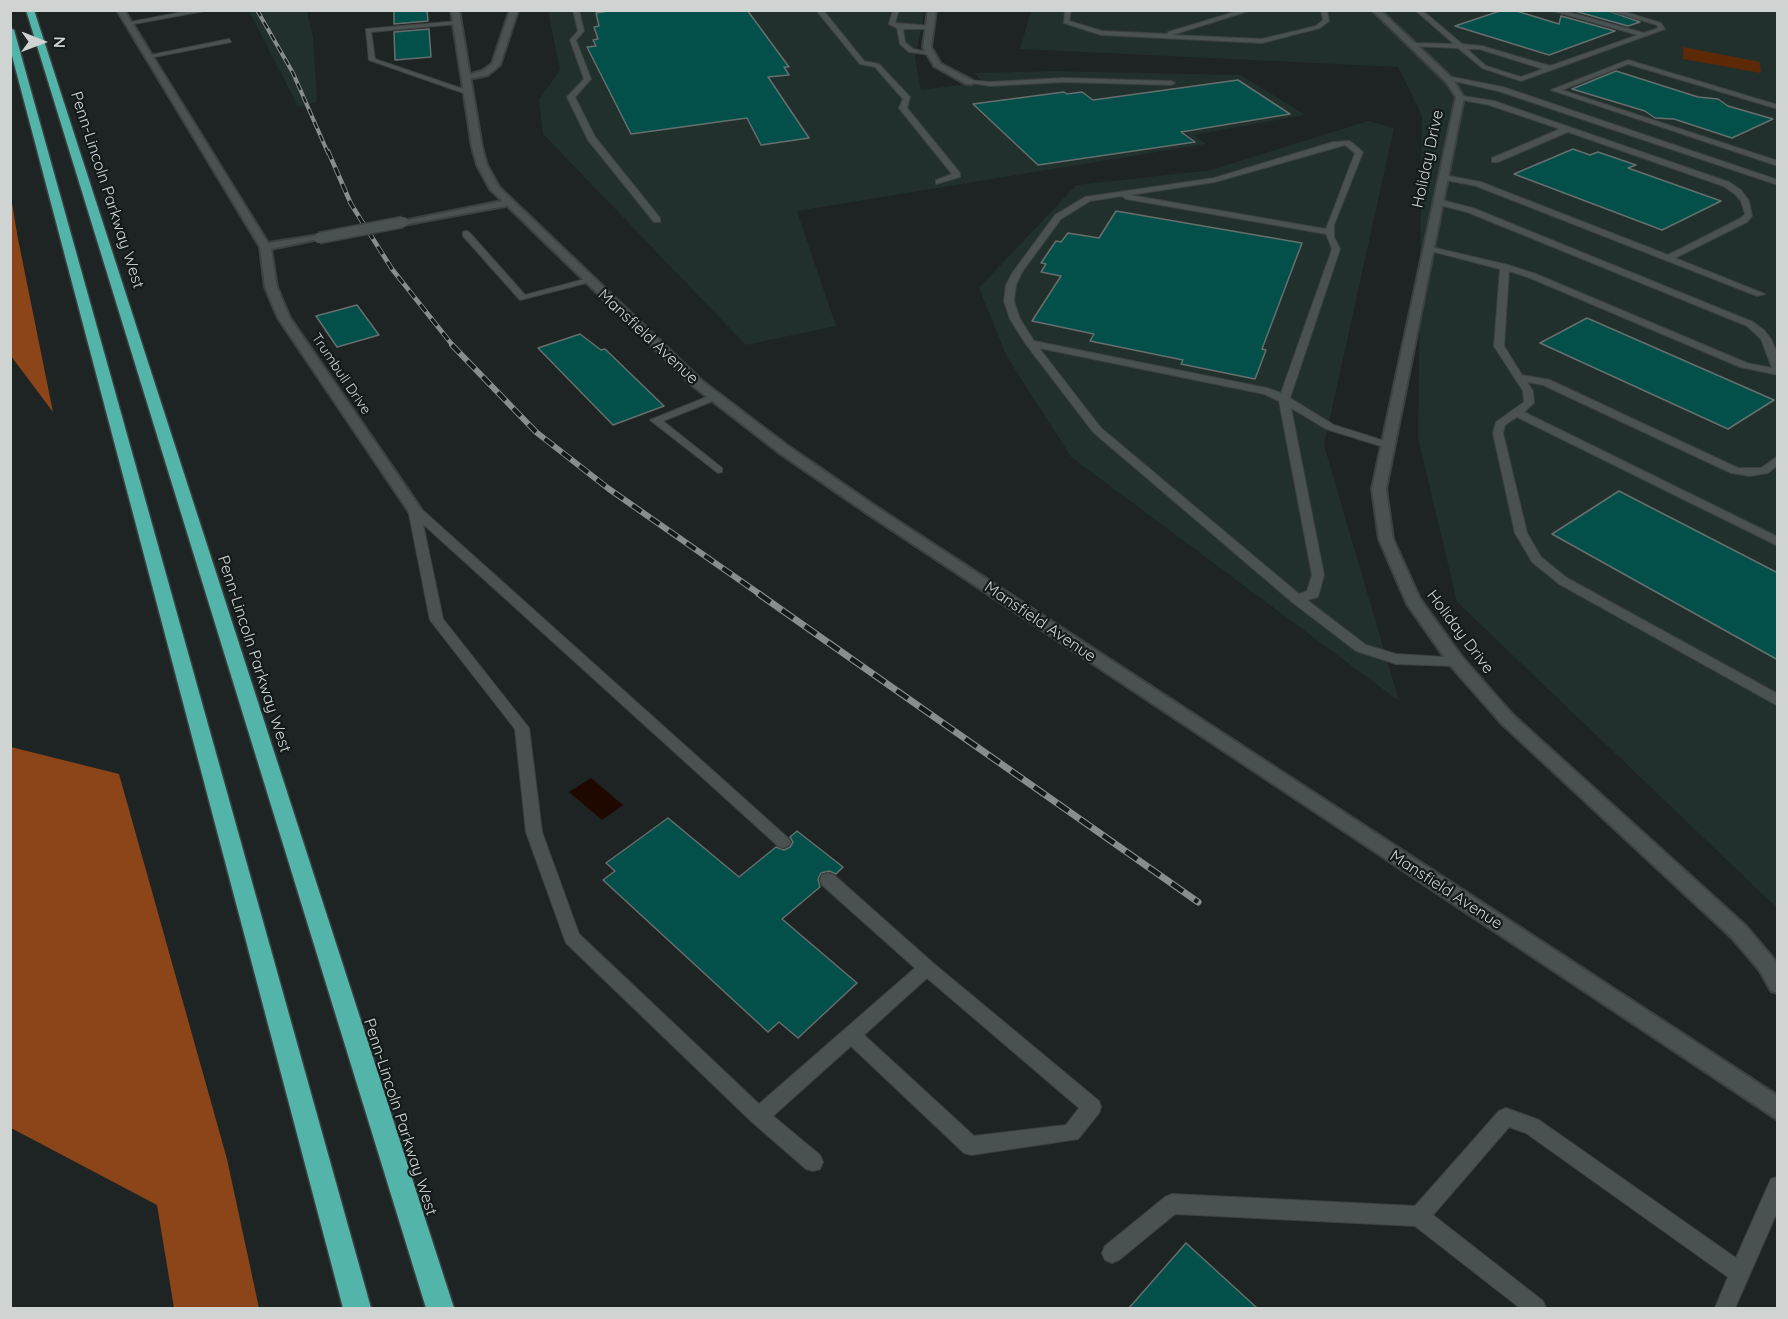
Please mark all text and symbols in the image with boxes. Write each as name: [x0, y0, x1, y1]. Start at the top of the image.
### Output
north arrow: [12, 12, 72, 72]
text: N: [50, 36, 70, 48]
street label: Penn-Lincoln Parkway West: [66, 89, 148, 291]
street label: Holiday Drive: [1408, 108, 1448, 210]
street label: Mansfield Avenue: [594, 286, 702, 388]
street label: Trumbull Drive: [308, 330, 374, 418]
street label: Penn-Lincoln Parkway West: [213, 553, 295, 755]
street label: Mansfield Avenue: [981, 578, 1099, 666]
street label: Holiday Drive: [1422, 586, 1498, 678]
street label: Mansfield Avenue: [1386, 846, 1506, 934]
street label: Penn-Lincoln Parkway West: [359, 1016, 441, 1218]

